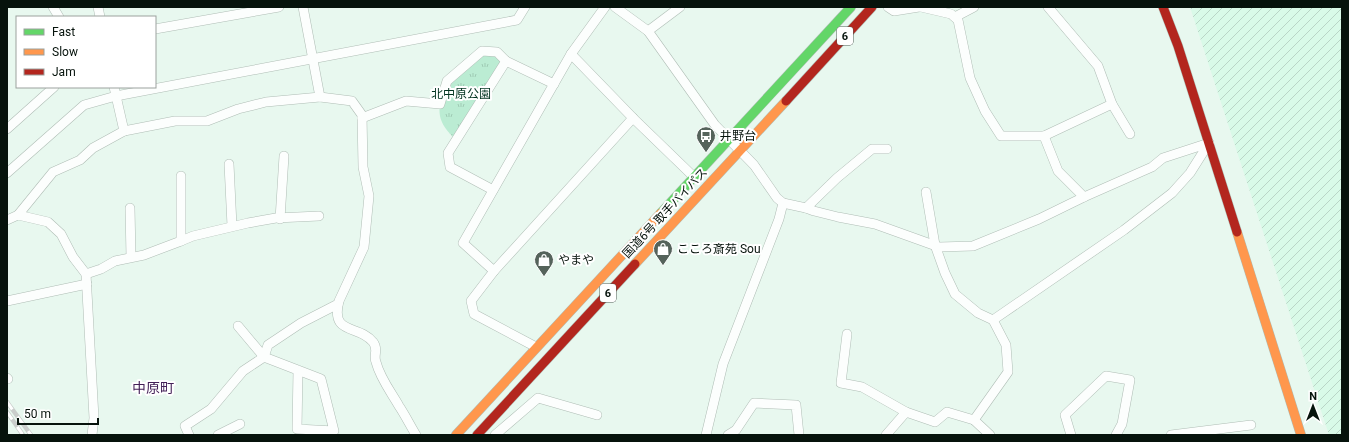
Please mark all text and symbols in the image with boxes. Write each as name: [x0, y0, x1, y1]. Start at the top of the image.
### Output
legend: [16, 16, 156, 88]
text: Fast: [52, 25, 75, 39]
road number: 6: [837, 27, 853, 45]
text: Slow: [52, 45, 78, 59]
text: Jam: [52, 65, 76, 79]
park label: 北中原公園: [431, 87, 491, 101]
bus stop icon: 井野台: [695, 125, 717, 153]
place label: 井野台: [720, 129, 756, 143]
street label: 国道6号 取手バイパス: [620, 165, 710, 261]
shop icon: こころ斎苑 Sou: [652, 238, 674, 266]
place label: こころ斎苑 Sou: [677, 242, 761, 256]
shop icon: やまや: [533, 249, 555, 277]
place label: やまや: [558, 253, 594, 267]
road number: 6: [600, 284, 616, 302]
district label: 中原町: [132, 380, 174, 396]
north arrow: [1293, 386, 1333, 426]
text: N: [1309, 390, 1317, 403]
scale bar: [18, 400, 98, 426]
text: 50 m: [24, 407, 51, 421]

